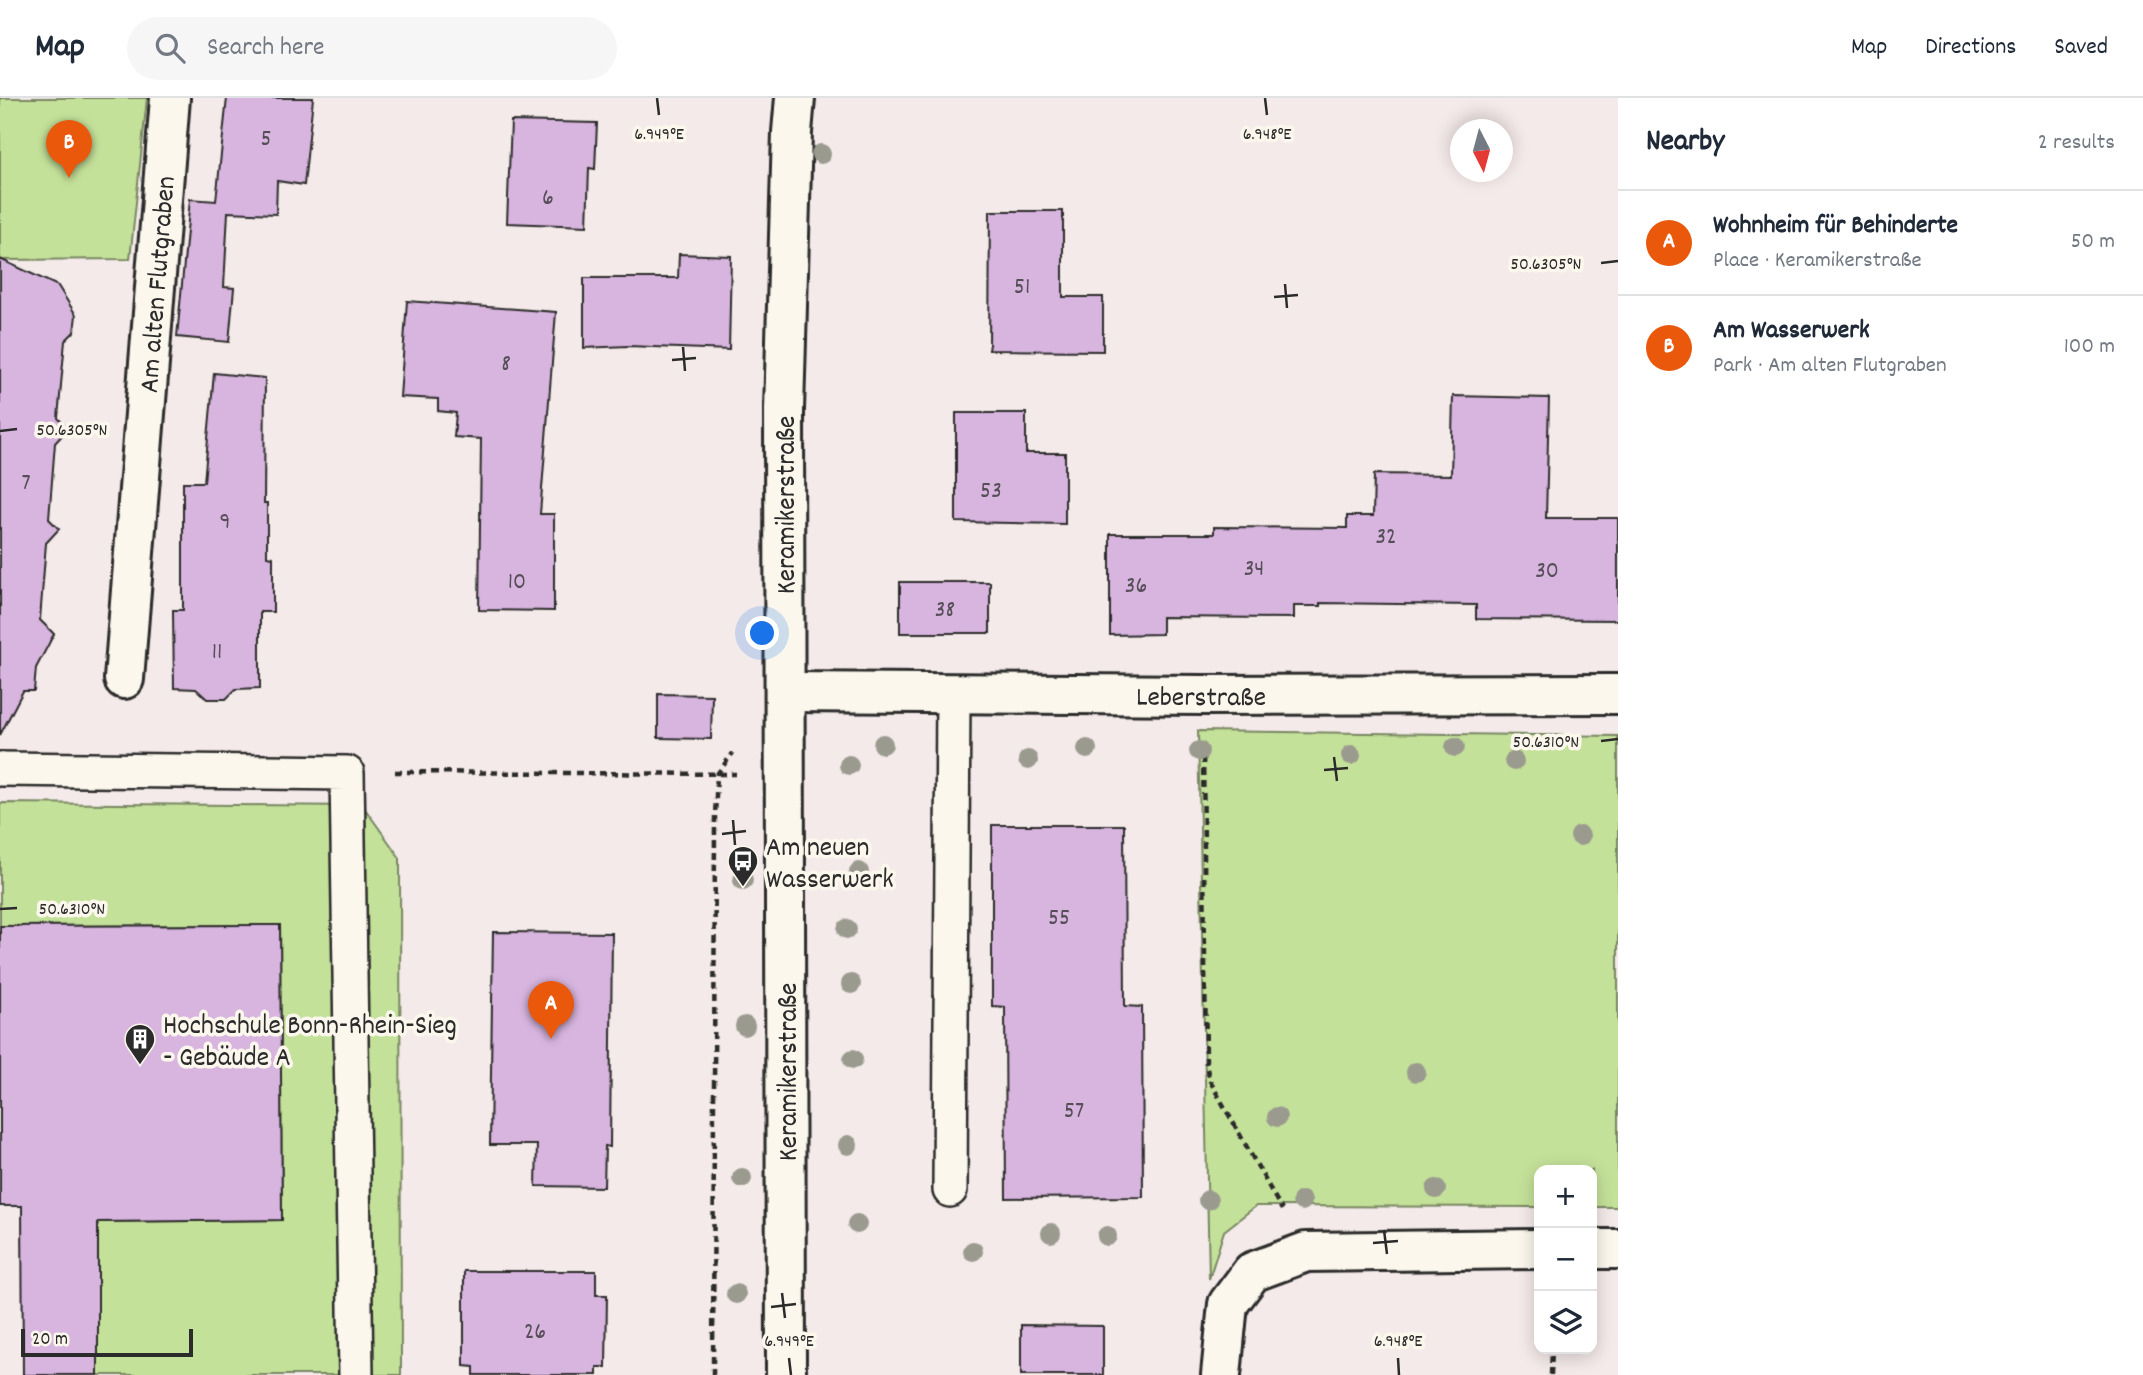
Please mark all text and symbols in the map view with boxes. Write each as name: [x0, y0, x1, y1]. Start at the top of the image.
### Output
search box: [127, 17, 617, 80]
text: Map: [35, 25, 85, 72]
icon: search: [151, 29, 189, 67]
text: Search here: [207, 30, 325, 67]
text: Map: [1851, 31, 1887, 65]
text: Directions: [1925, 31, 2016, 65]
text: Saved: [2054, 31, 2108, 65]
north arrow: [1450, 119, 1513, 182]
pin: B: [46, 120, 92, 178]
text: Nearby: [1646, 122, 1724, 165]
house number: 5: [260, 123, 272, 157]
text: 6.949°E: [634, 123, 684, 148]
text: 6.948°E: [1243, 123, 1291, 148]
text: 2 results: [2038, 127, 2115, 160]
street label: Am alten Flutgraben: [132, 175, 189, 395]
house number: 6: [542, 182, 554, 216]
text: Wohnheim für Behinderte: [1713, 208, 1958, 245]
text: A: [1663, 226, 1675, 259]
text: 50 m: [2071, 226, 2115, 259]
text: Place · Keramikerstraße: [1713, 245, 1922, 278]
text: 50.6305°N: [1511, 253, 1581, 278]
house number: 51: [1014, 271, 1030, 305]
text: Am Wasserwerk: [1713, 313, 1870, 350]
text: B: [1664, 331, 1674, 364]
text: 100 m: [2064, 331, 2115, 364]
house number: 8: [501, 348, 511, 382]
text: Park · Am alten Flutgraben: [1713, 350, 1947, 383]
street label: Keramikerstraße: [769, 416, 809, 594]
text: 50.6305°N: [37, 419, 107, 444]
house number: 7: [21, 467, 31, 501]
house number: 53: [980, 475, 1002, 509]
house number: 9: [220, 506, 231, 540]
house number: 32: [1375, 521, 1397, 555]
house number: 34: [1244, 553, 1264, 587]
house number: 30: [1535, 555, 1559, 589]
house number: 10: [508, 566, 526, 600]
house number: 36: [1125, 570, 1147, 604]
house number: 38: [935, 594, 955, 628]
your location: [745, 616, 779, 650]
house number: 11: [212, 636, 222, 670]
street label: Leberstraße: [1136, 680, 1266, 720]
text: 50.6310°N: [1513, 731, 1579, 756]
place label: Am neuen Wasserwerk: [766, 830, 894, 902]
bus stop icon: Am neuen Wasserwerk: [726, 844, 760, 888]
text: 50.6310°N: [39, 898, 105, 923]
house number: 55: [1048, 902, 1070, 936]
pin: A: [528, 981, 574, 1039]
street label: Keramikerstraße: [771, 983, 811, 1161]
place label: Hochschule Bonn-Rhein-Sieg - Gebäude A: [163, 1008, 457, 1080]
building icon: Hochschule Bonn-Rhein-Sieg - Gebäude A: [123, 1022, 157, 1066]
house number: 57: [1064, 1095, 1084, 1129]
map controls: [1534, 1165, 1597, 1354]
button: +: [1534, 1165, 1597, 1228]
button: −: [1534, 1228, 1597, 1291]
button: layers: [1534, 1291, 1597, 1354]
house number: 26: [524, 1316, 546, 1350]
scale bar: [21, 1326, 192, 1358]
text: 20 m: [32, 1327, 68, 1354]
text: 6.949°E: [764, 1330, 814, 1355]
text: 6.948°E: [1374, 1330, 1422, 1355]

